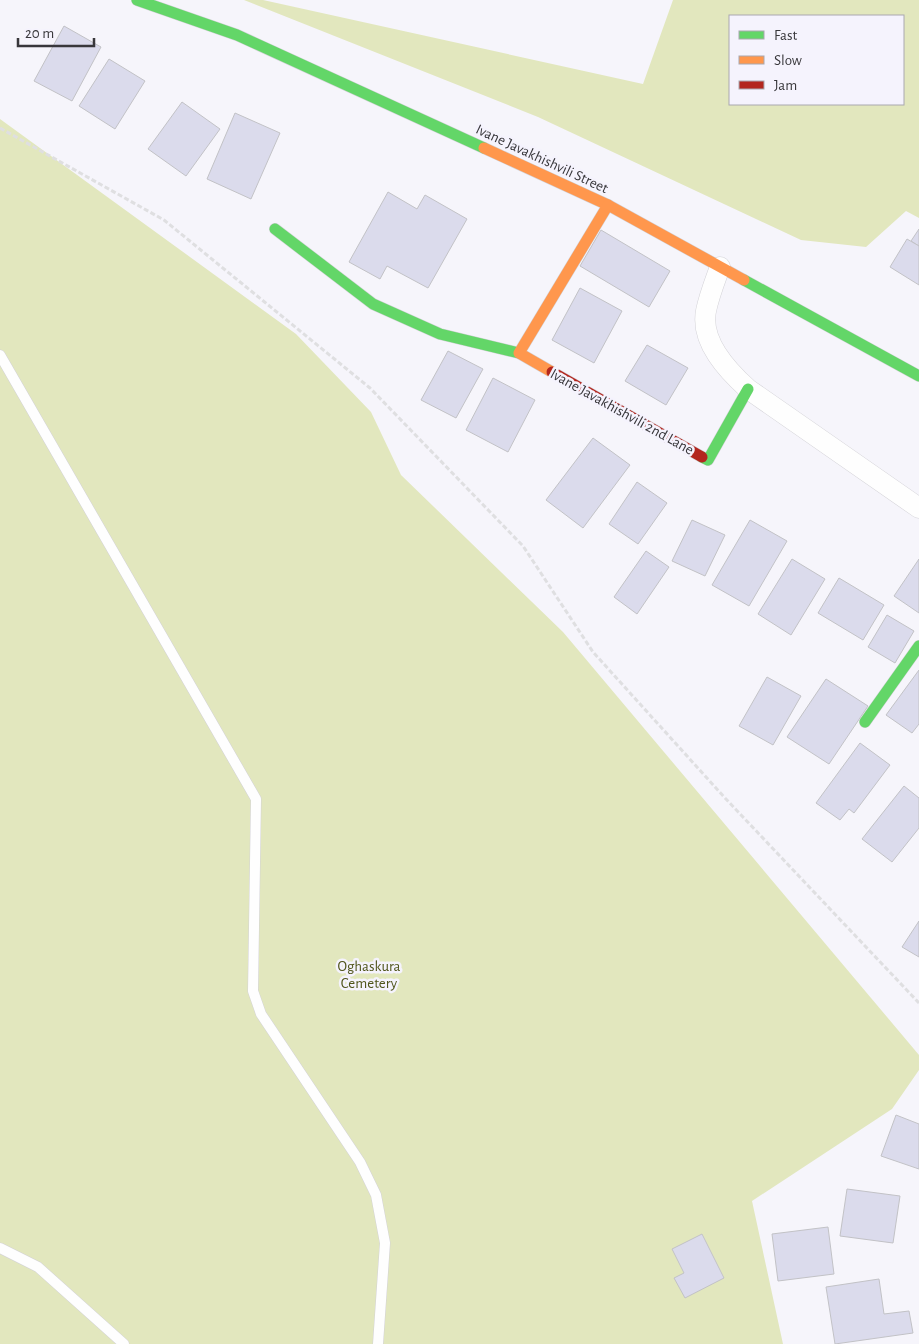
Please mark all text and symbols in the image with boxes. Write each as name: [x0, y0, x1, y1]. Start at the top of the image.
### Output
scale bar: [18, 15, 94, 47]
legend: [729, 15, 904, 105]
text: 20 m: [25, 26, 54, 41]
text: Fast: [774, 28, 798, 43]
text: Slow: [774, 53, 802, 68]
text: Jam: [774, 78, 797, 93]
street label: Ivane Javakhishvili Street: [474, 122, 611, 196]
street label: Ivane Javakhishvili 2nd Lane: [548, 366, 696, 458]
park label: Oghaskura Cemetery: [337, 959, 401, 991]

